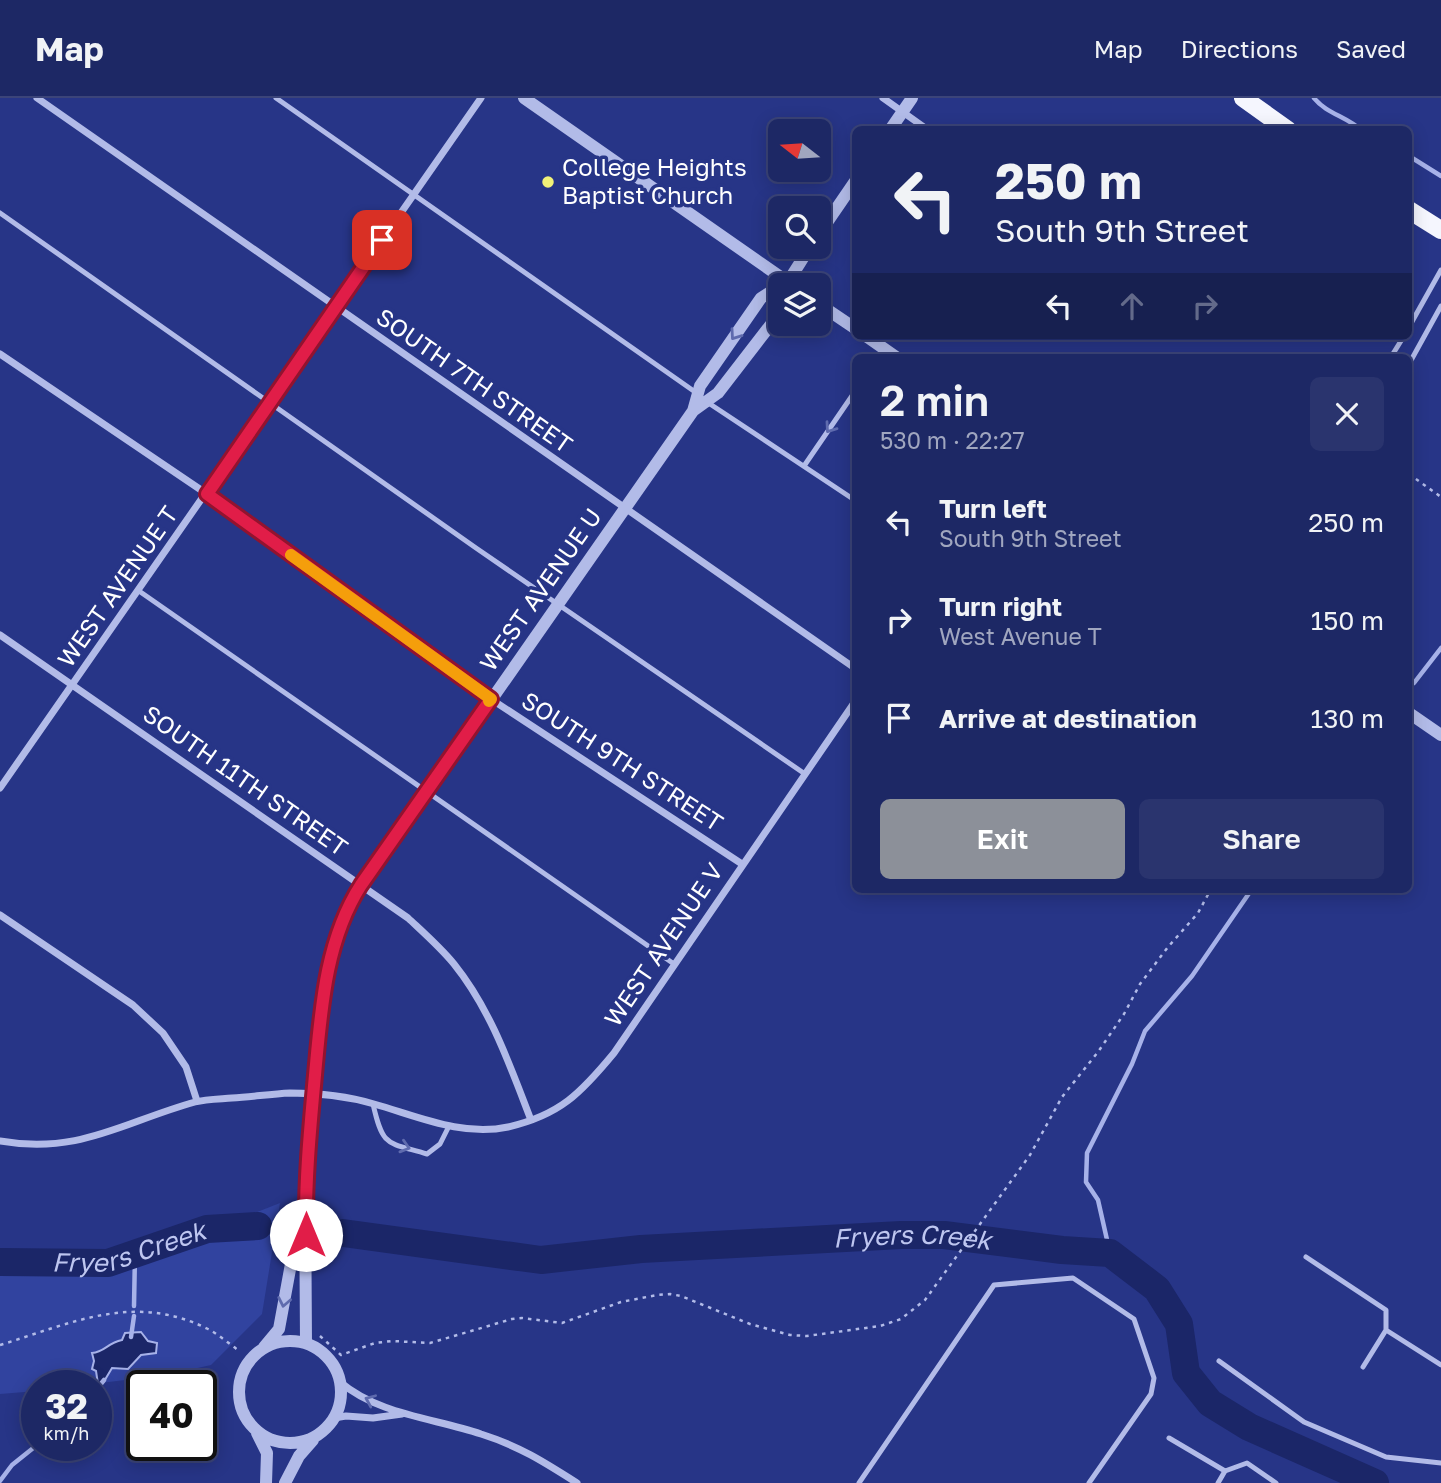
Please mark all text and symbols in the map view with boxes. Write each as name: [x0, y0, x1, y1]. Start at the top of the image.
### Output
text: Map: [35, 29, 104, 68]
text: Map: [1094, 34, 1143, 63]
text: Directions: [1181, 34, 1298, 63]
text: Saved: [1336, 34, 1406, 63]
north arrow: [768, 119, 831, 182]
map controls: [768, 119, 831, 336]
text: 250 m: [995, 151, 1142, 210]
place label: College Heights Baptist Church: [562, 152, 747, 209]
icon: left: [880, 154, 971, 245]
marker: College Heights Baptist Church: [540, 174, 556, 190]
button: search: [768, 196, 831, 259]
pin: [352, 210, 412, 270]
text: South 9th Street: [995, 211, 1249, 249]
icon: arrive: [363, 221, 401, 259]
button: layers: [768, 273, 831, 336]
icon: left: [1040, 287, 1078, 325]
icon: ahead: [1113, 287, 1151, 325]
icon: right: [1186, 287, 1224, 325]
street label: SOUTH 7TH STREET: [371, 301, 578, 458]
one-way arrow: [731, 327, 743, 340]
text: 2 min: [880, 375, 989, 425]
button: close: [1310, 377, 1384, 451]
one-way arrow: [826, 420, 838, 433]
text: 530 m · 22:27: [880, 426, 1025, 454]
text: Turn left: [939, 493, 1047, 524]
street label: WEST AVENUE T: [51, 500, 183, 672]
street label: WEST AVENUE U: [473, 502, 607, 676]
icon: left: [880, 503, 918, 541]
text: 250 m: [1308, 507, 1384, 538]
text: South 9th Street: [939, 524, 1122, 552]
text: Turn right: [939, 591, 1062, 622]
icon: right: [880, 601, 918, 639]
text: 150 m: [1311, 605, 1384, 636]
text: West Avenue T: [939, 622, 1102, 650]
street label: SOUTH 9TH STREET: [517, 685, 729, 837]
street label: SOUTH 11TH STREET: [138, 698, 354, 861]
icon: arrive: [880, 699, 918, 737]
text: Arrive at destination: [939, 703, 1197, 734]
text: 130 m: [1311, 703, 1384, 734]
button: Exit: [880, 799, 1125, 879]
button: Share: [1139, 799, 1384, 879]
street label: WEST AVENUE V: [597, 857, 728, 1031]
one-way arrow: [399, 1139, 411, 1154]
position arrow: [269, 1198, 343, 1272]
water label: Fryers Creek: [52, 1214, 212, 1278]
water label: Fryers Creek: [832, 1219, 995, 1256]
one-way arrow: [277, 1296, 292, 1308]
speed limit sign: 40: [126, 1370, 217, 1461]
text: 32: [45, 1385, 88, 1427]
one-way arrow: [365, 1394, 377, 1408]
text: km/h: [44, 1422, 89, 1444]

